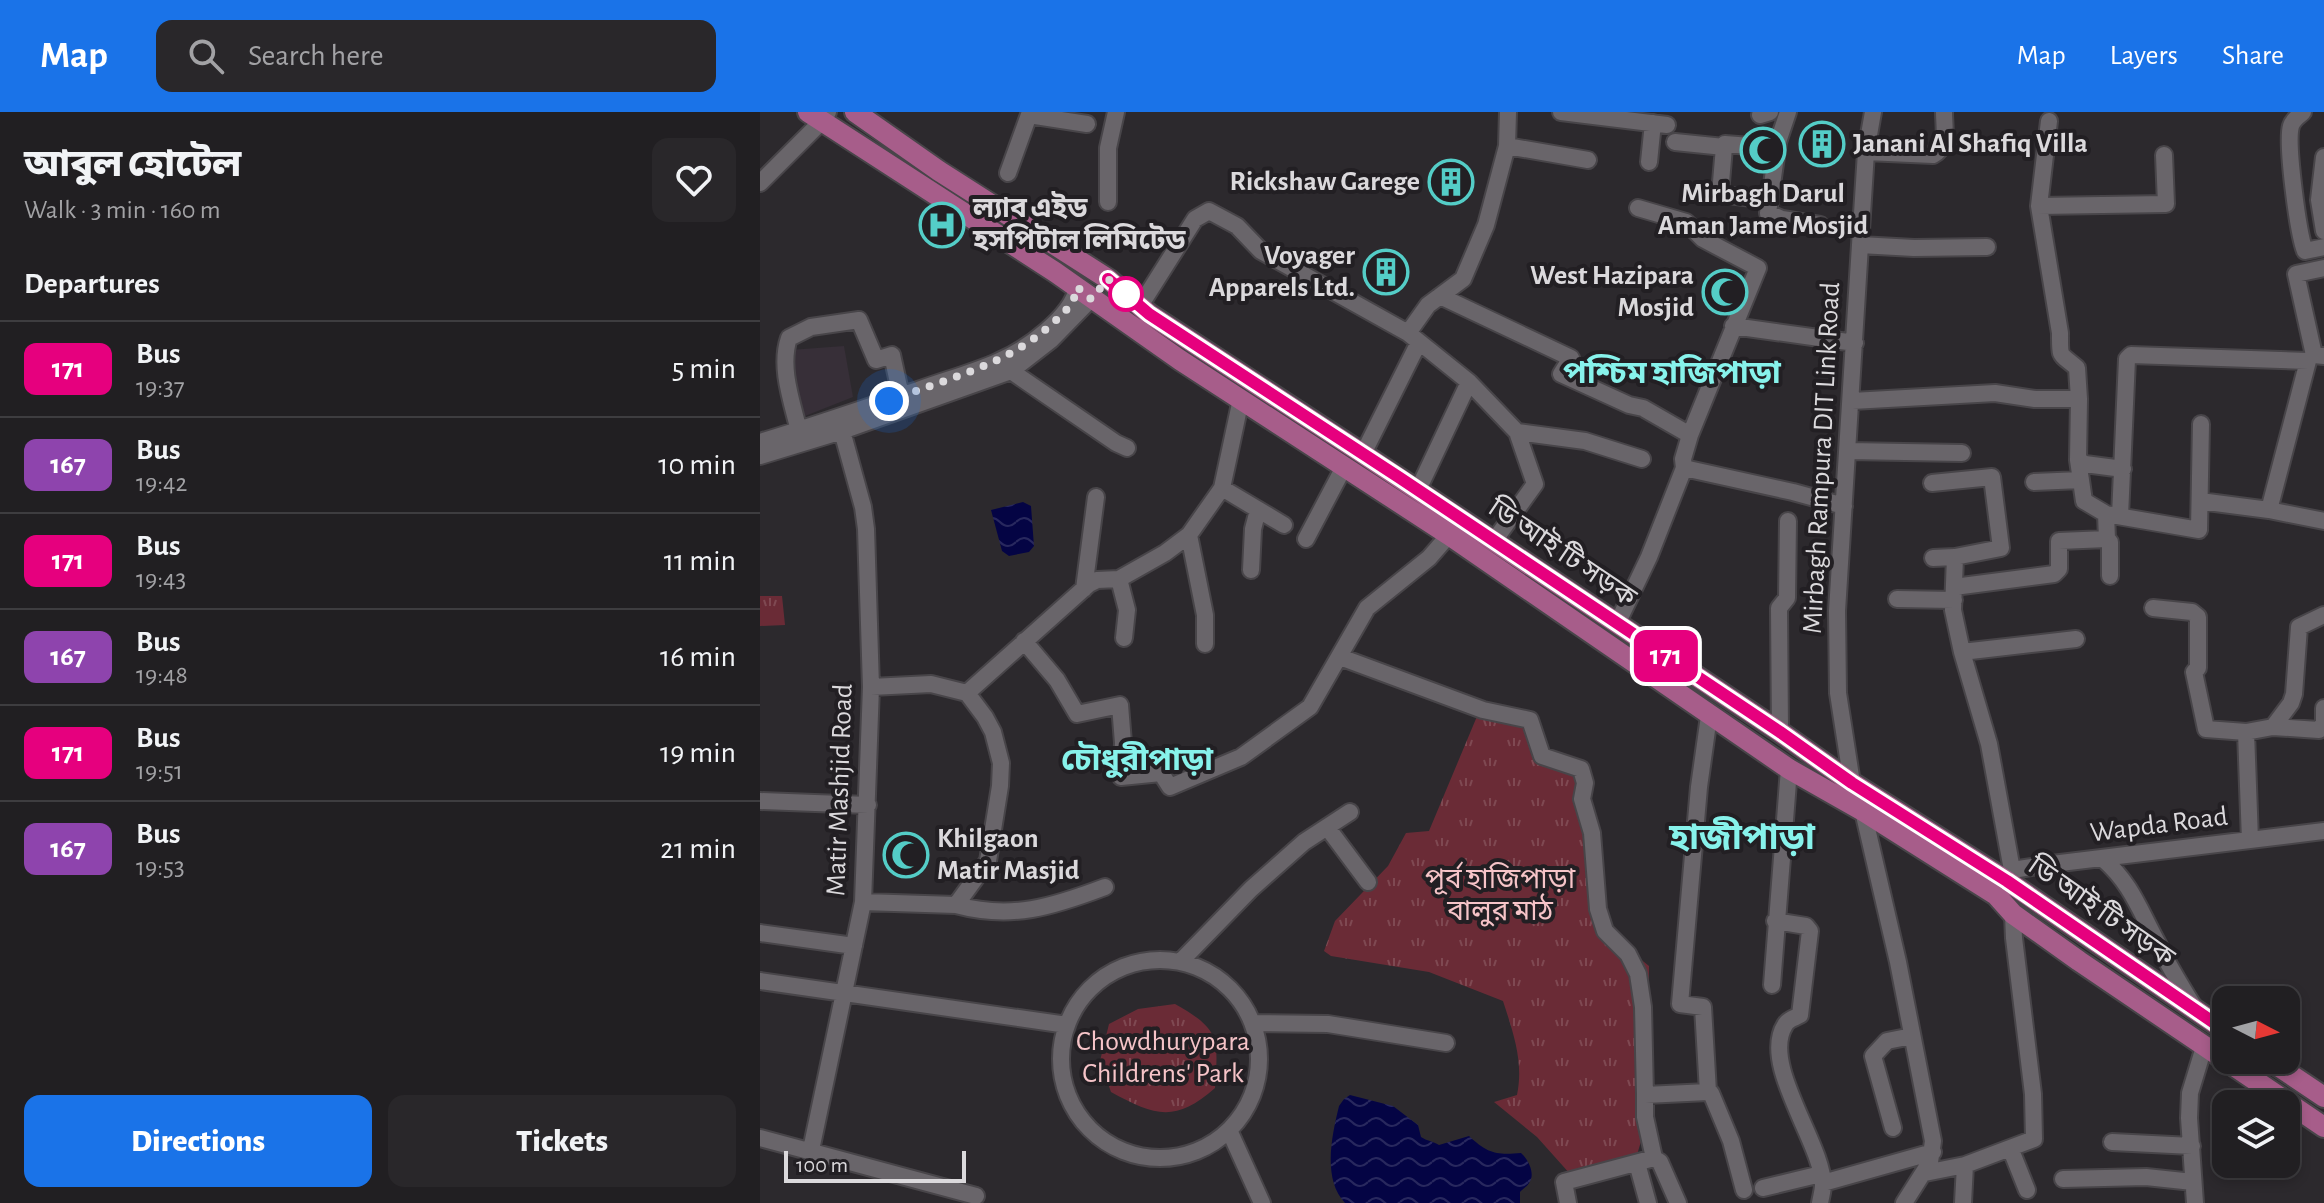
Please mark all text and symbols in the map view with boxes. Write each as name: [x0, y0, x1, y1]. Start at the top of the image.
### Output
search box: [156, 20, 716, 92]
icon: search: [184, 34, 228, 78]
text: Map: [40, 37, 108, 75]
text: Search here: [248, 41, 384, 71]
text: Map: [2017, 42, 2066, 70]
text: Layers: [2110, 42, 2178, 70]
text: Share: [2222, 42, 2284, 70]
building icon: Janani Al Shafiq Villa: [1798, 120, 1846, 168]
mosque icon: Mirbagh Darul Aman Jame Mosjid: [1739, 126, 1787, 174]
place label: Janani Al Shafiq Villa: [1853, 130, 2088, 158]
button: heart: [652, 138, 736, 222]
text: আবুল হোটেল: [24, 146, 241, 184]
building icon: Rickshaw Garege: [1427, 158, 1475, 206]
place label: Rickshaw Garege: [1229, 168, 1420, 196]
place label: Mirbagh Darul Aman Jame Mosjid: [1658, 180, 1868, 240]
place label: ল্যাব এইড হসপিটাল লিমিটেড: [972, 191, 1186, 255]
text: Walk · 3 min · 160 m: [24, 197, 221, 223]
hospital icon: ল্যাব এইড হসপিটাল লিমিটেড: [918, 201, 966, 249]
place label: Voyager Apparels Ltd.: [1209, 242, 1355, 302]
building icon: Voyager Apparels Ltd.: [1362, 248, 1410, 296]
place label: West Hazipara Mosjid: [1530, 262, 1694, 322]
mosque icon: West Hazipara Mosjid: [1701, 268, 1749, 316]
text: Departures: [24, 269, 160, 299]
unlabelled marker: [1109, 277, 1143, 311]
street label: Mirbagh Rampura DIT Link Road: [1799, 281, 1845, 635]
text: Bus: [136, 339, 181, 369]
text: 5 min: [672, 354, 736, 384]
district label: পশ্চিম হাজিপাড়া: [1563, 354, 1782, 389]
text: 171: [52, 355, 84, 383]
text: 19:37: [136, 374, 185, 400]
your location: [869, 381, 909, 421]
text: Bus: [136, 435, 181, 465]
text: 10 min: [658, 450, 736, 480]
text: 167: [50, 451, 86, 479]
text: 19:42: [136, 470, 187, 496]
street label: ডি আই টি সড়ক: [1482, 490, 1643, 613]
text: Bus: [136, 531, 181, 561]
text: 11 min: [664, 546, 736, 576]
text: 171: [52, 547, 84, 575]
text: 19:43: [136, 566, 186, 592]
text: Bus: [136, 627, 181, 657]
line badge: 171: [1620, 630, 1712, 682]
text: 16 min: [660, 642, 736, 672]
text: 171: [1650, 642, 1682, 670]
text: 167: [50, 643, 86, 671]
text: 19:48: [136, 662, 188, 688]
street label: Matir Mashjid Road: [822, 683, 858, 897]
text: Bus: [136, 723, 181, 753]
text: 19 min: [660, 738, 736, 768]
text: 171: [52, 739, 84, 767]
district label: চৌধুরীপাড়া: [1061, 741, 1214, 778]
text: 19:51: [136, 758, 183, 784]
street label: Wapda Road: [2089, 803, 2229, 847]
district label: হাজীপাড়া: [1668, 816, 1816, 857]
text: Bus: [136, 819, 181, 849]
place label: Khilgaon Matir Masjid: [937, 825, 1080, 885]
mosque icon: Khilgaon Matir Masjid: [882, 831, 930, 879]
text: 21 min: [660, 834, 736, 864]
text: 167: [50, 835, 86, 863]
street label: ডি আই টি সড়ক: [2022, 848, 2182, 973]
text: 19:53: [136, 854, 185, 880]
park label: পূর্ব হাজিপাড়া বালুর মাঠ: [1425, 861, 1576, 927]
north arrow: [2212, 986, 2300, 1074]
map controls: [2212, 986, 2300, 1178]
park label: Chowdhurypara Childrens' Park: [1076, 1028, 1250, 1088]
button: layers: [2212, 1090, 2300, 1178]
button: Directions: [24, 1095, 372, 1187]
button: Tickets: [388, 1095, 736, 1187]
scale bar: [784, 1147, 966, 1183]
text: 100 m: [796, 1154, 848, 1176]

